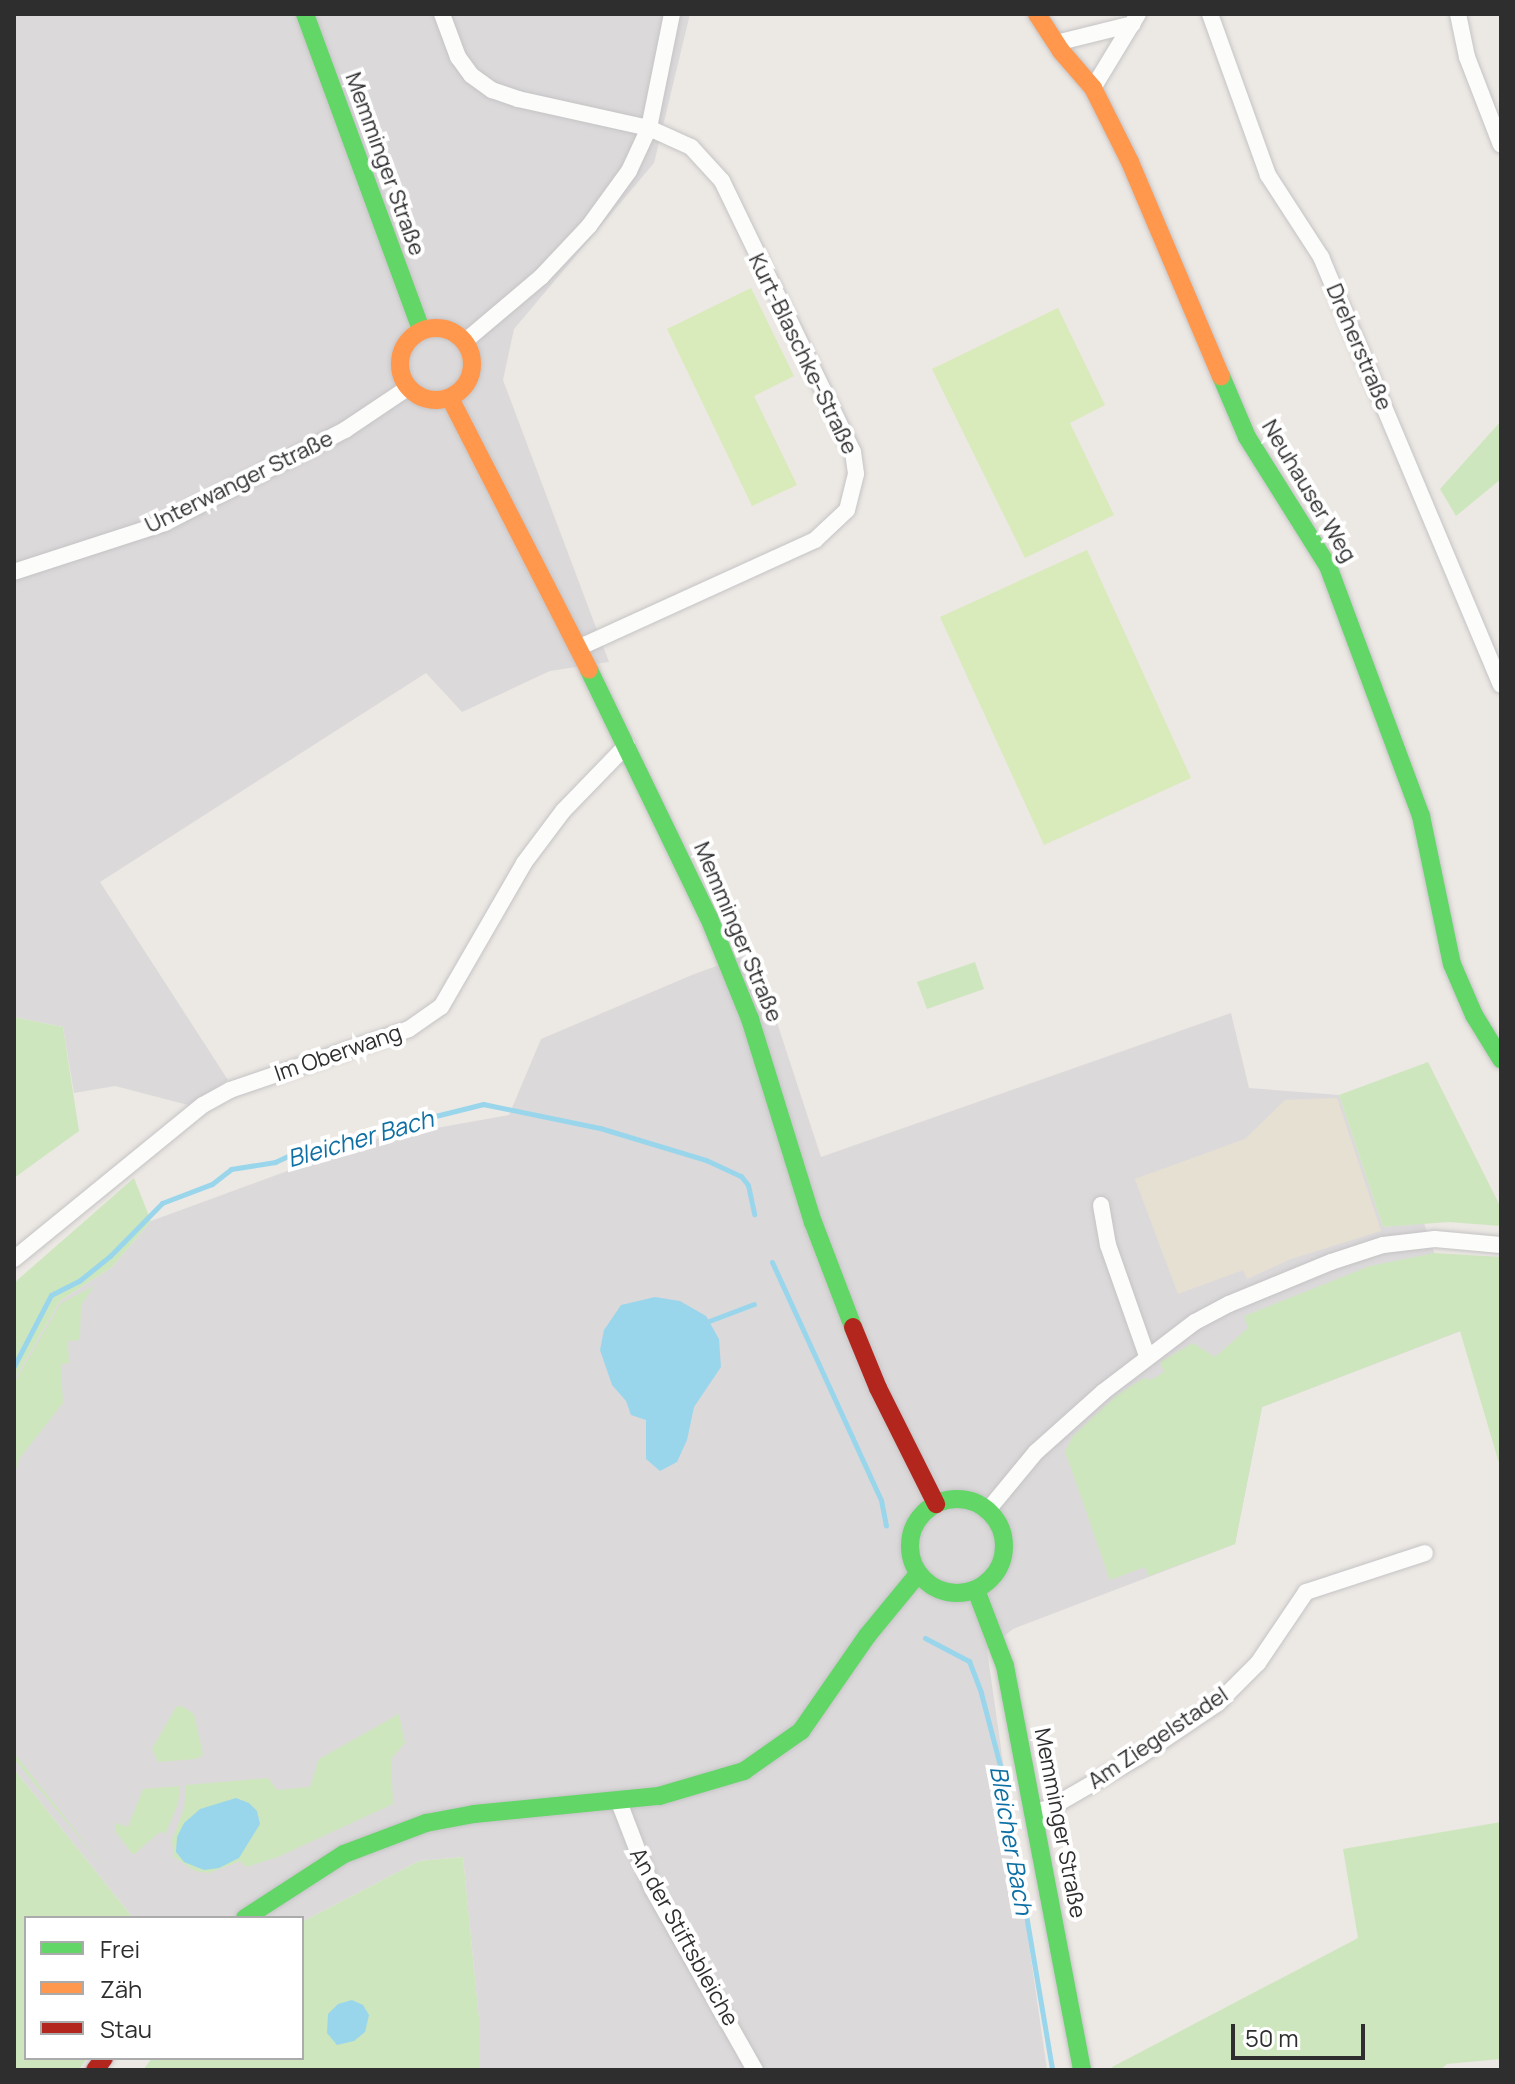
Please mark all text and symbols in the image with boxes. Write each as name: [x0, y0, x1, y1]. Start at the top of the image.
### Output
street label: Memminger Straße: [340, 69, 430, 259]
street label: Kurt-Blaschke-Straße: [743, 249, 863, 459]
street label: Dreherstraße: [1321, 280, 1397, 414]
street label: Neuhauser Weg: [1256, 415, 1362, 567]
street label: Unterwanger Straße: [141, 425, 337, 539]
street label: Memminger Straße: [688, 838, 788, 1026]
street label: Im Oberwang: [271, 1019, 405, 1087]
water label: Bleicher Bach: [284, 1103, 436, 1173]
street label: Am Ziegelstadel: [1083, 1681, 1233, 1795]
street label: Memminger Straße: [1029, 1726, 1091, 1920]
water label: Bleicher Bach: [985, 1763, 1039, 1917]
street label: An der Stiftsbleiche: [624, 1843, 744, 2031]
legend: [24, 1916, 304, 2060]
text: Frei: [100, 1932, 140, 1965]
text: Zäh: [100, 1972, 142, 2005]
scale bar: [1235, 2008, 1369, 2058]
text: Stau: [100, 2012, 152, 2045]
text: 50 m: [1245, 2021, 1299, 2054]

